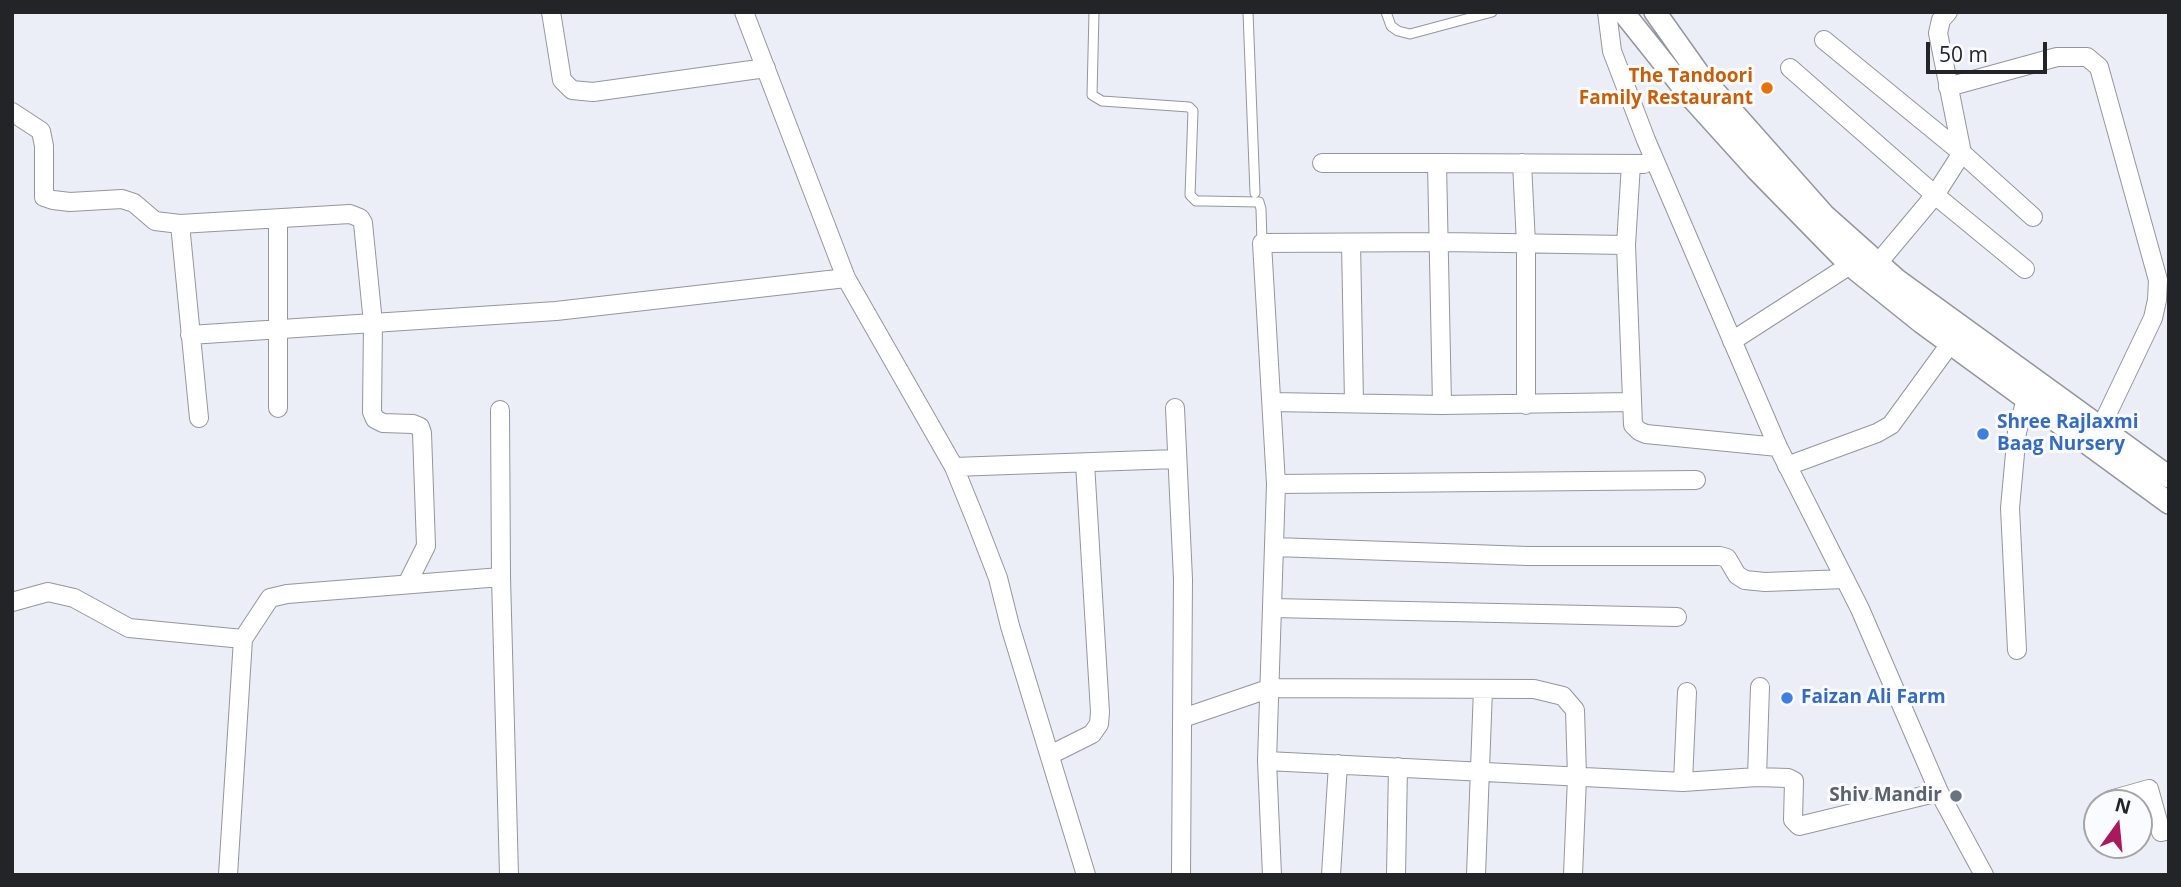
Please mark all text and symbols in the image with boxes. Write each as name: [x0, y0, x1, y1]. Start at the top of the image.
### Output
scale bar: [1929, 28, 2050, 72]
text: 50 m: [1939, 40, 1988, 68]
place label: The Tandoori Family Restaurant: [1579, 66, 1753, 110]
marker: The Tandoori Family Restaurant: [1759, 80, 1775, 96]
place label: Shree Rajlaxmi Baag Nursery: [1997, 412, 2138, 456]
marker: Shree Rajlaxmi Baag Nursery: [1975, 426, 1991, 442]
place label: Faizan Ali Farm: [1801, 687, 1946, 709]
marker: Faizan Ali Farm: [1779, 690, 1795, 706]
place label: Shiv Mandir: [1829, 785, 1942, 807]
marker: Shiv Mandir: [1948, 788, 1964, 804]
north arrow: [2083, 789, 2153, 859]
text: N: [2112, 791, 2134, 820]

